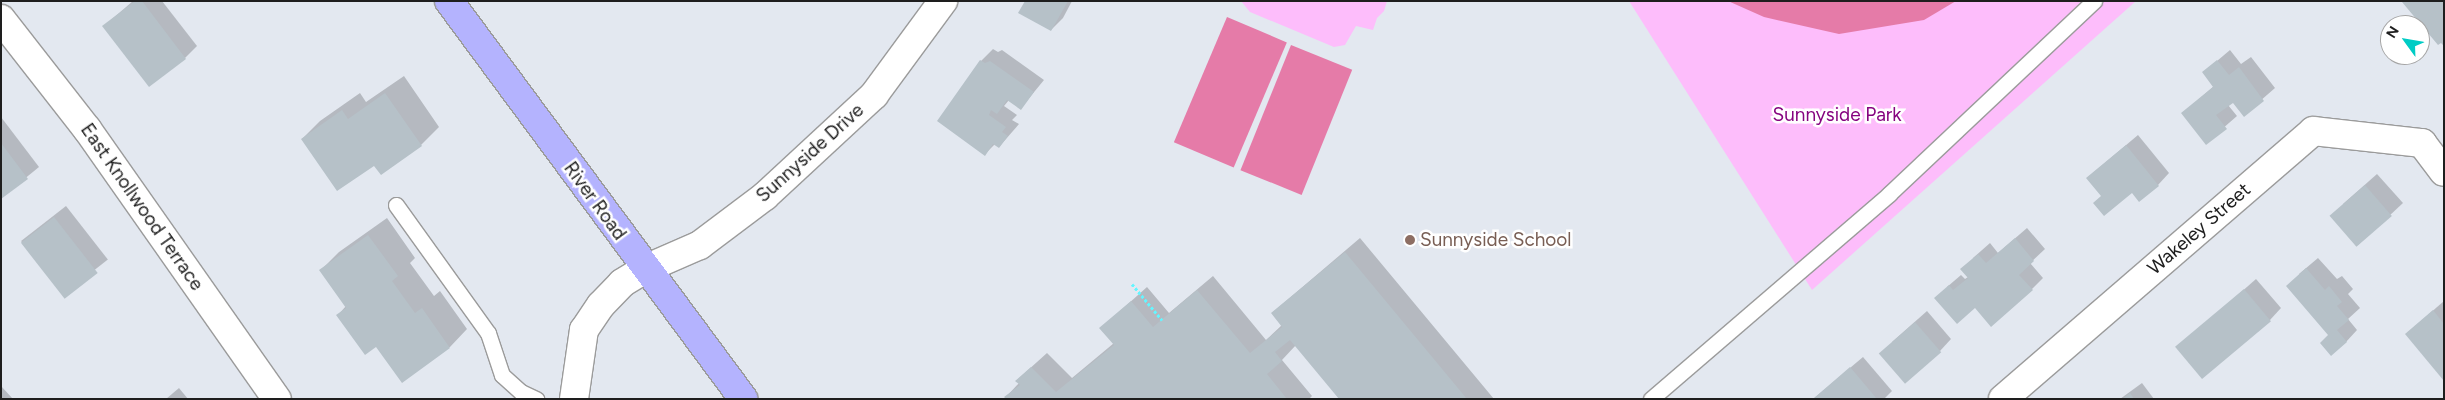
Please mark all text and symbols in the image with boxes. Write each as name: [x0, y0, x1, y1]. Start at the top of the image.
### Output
north arrow: [2380, 15, 2430, 65]
text: N: [2383, 23, 2403, 41]
street label: Sunnyside Drive: [752, 99, 868, 207]
park label: Sunnyside Park: [1773, 104, 1901, 126]
street label: East Knollwood Terrace: [76, 119, 208, 295]
street label: River Road: [559, 157, 631, 245]
street label: Wakeley Street: [2143, 178, 2255, 280]
place label: Sunnyside School: [1420, 229, 1572, 251]
marker: Sunnyside School: [1404, 234, 1416, 246]

